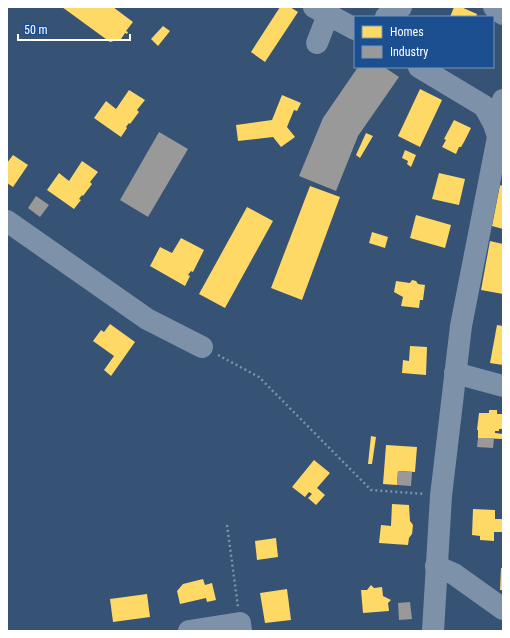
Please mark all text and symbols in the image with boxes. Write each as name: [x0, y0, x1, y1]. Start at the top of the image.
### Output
scale bar: [18, 16, 130, 42]
legend: [354, 16, 494, 68]
text: 50 m: [24, 23, 48, 37]
text: Homes: [390, 25, 424, 39]
text: Industry: [390, 45, 428, 59]

